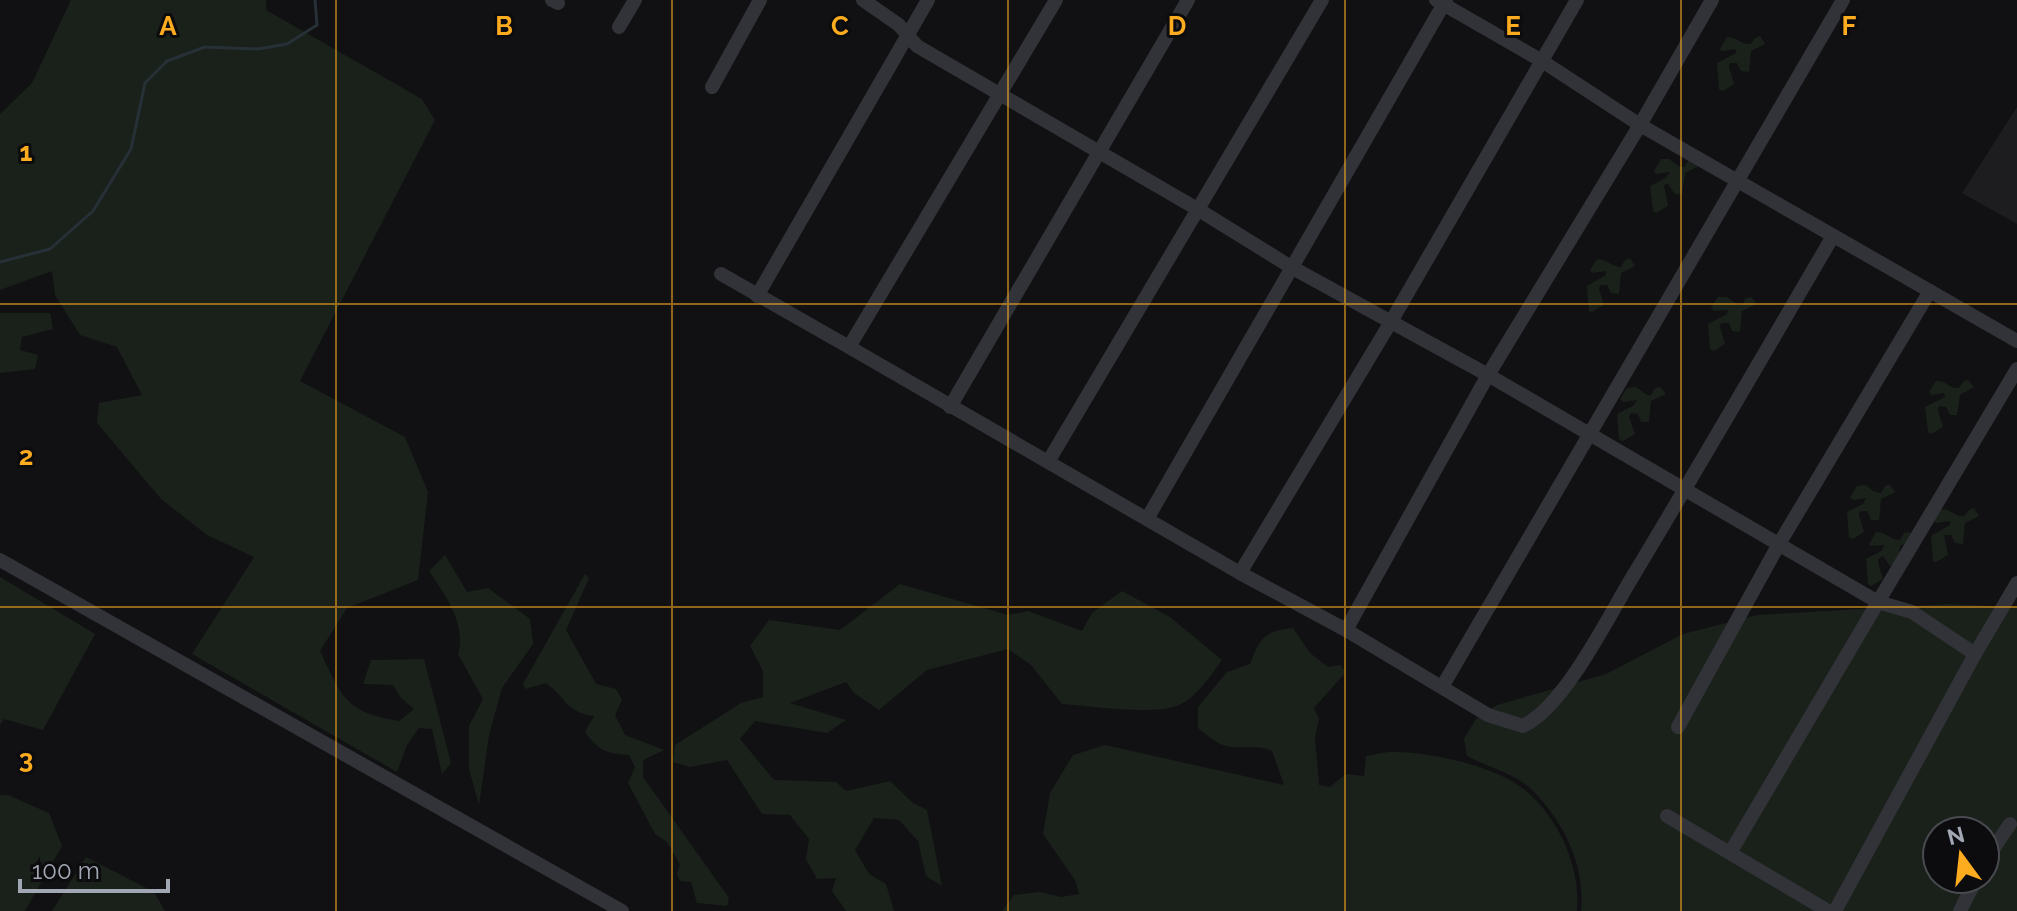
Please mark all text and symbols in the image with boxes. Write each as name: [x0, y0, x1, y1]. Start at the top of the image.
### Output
text: A: [159, 11, 177, 41]
text: B: [495, 11, 513, 41]
text: C: [831, 11, 849, 41]
text: D: [1168, 11, 1186, 41]
text: E: [1505, 11, 1521, 41]
text: F: [1842, 11, 1857, 41]
text: 1: [20, 137, 33, 167]
text: 2: [19, 441, 33, 471]
text: 3: [19, 744, 33, 774]
north arrow: [1921, 815, 2001, 895]
text: N: [1944, 821, 1967, 850]
scale bar: [20, 843, 168, 893]
text: 100 m: [32, 856, 100, 885]

